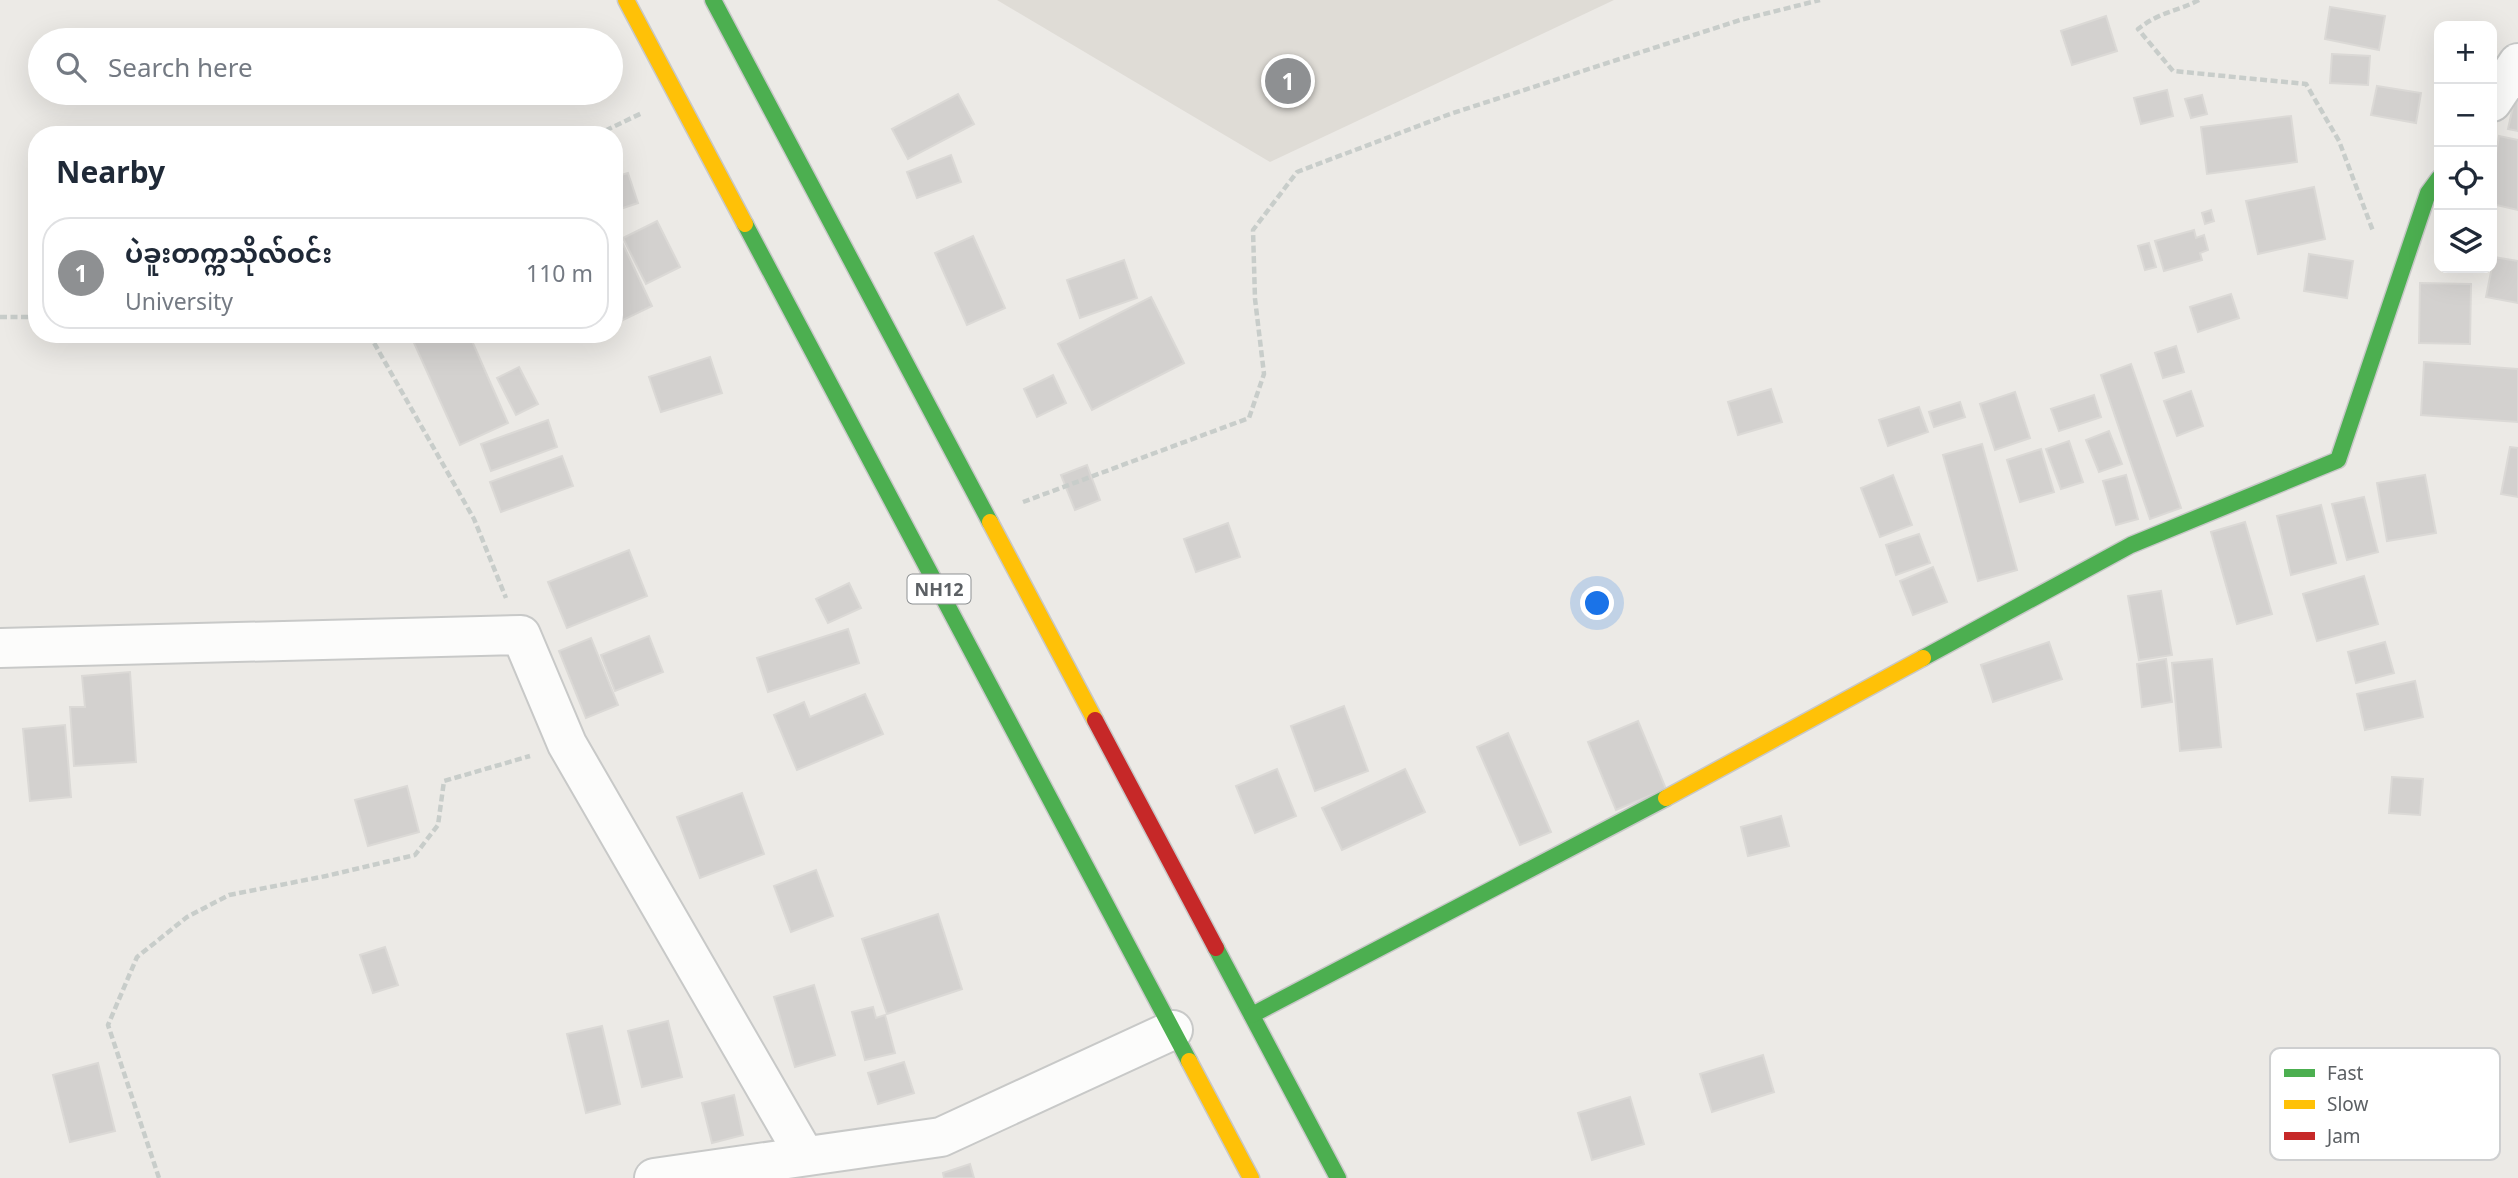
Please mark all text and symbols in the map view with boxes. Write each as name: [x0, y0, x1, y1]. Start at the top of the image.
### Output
map controls: [2434, 21, 2497, 273]
button: +: [2434, 21, 2497, 84]
search box: [28, 28, 623, 105]
icon: search: [52, 48, 90, 86]
text: Search here: [108, 49, 253, 85]
pin: 1: [1265, 55, 1311, 107]
button: −: [2434, 84, 2497, 147]
button: locate: [2434, 147, 2497, 210]
text: Nearby: [56, 151, 165, 192]
button: layers: [2434, 210, 2497, 273]
text: ပဲခူးတက္ကသိုလ်ဝင်း: [125, 235, 332, 271]
text: 1: [74, 257, 88, 289]
text: 110 m: [526, 257, 593, 289]
text: University: [125, 285, 233, 317]
road number: NH12: [908, 574, 970, 604]
your location: [1580, 586, 1614, 620]
legend: [2270, 1048, 2500, 1160]
text: Fast: [2327, 1060, 2364, 1086]
text: Slow: [2327, 1091, 2368, 1117]
text: Jam: [2325, 1123, 2361, 1149]

